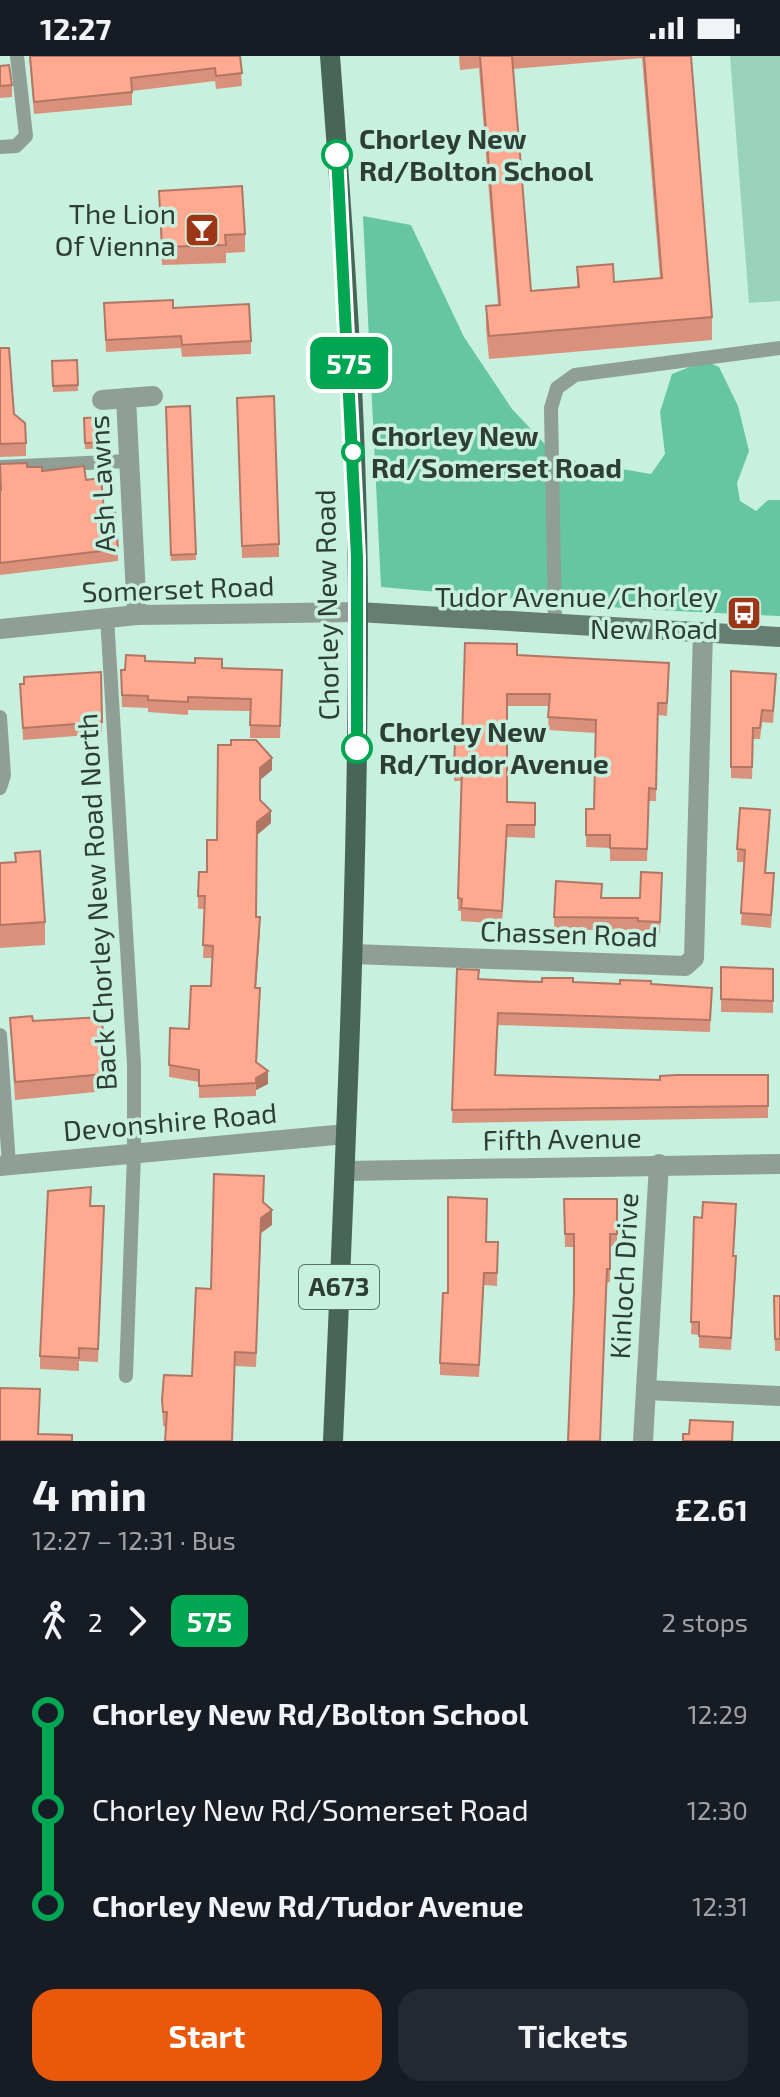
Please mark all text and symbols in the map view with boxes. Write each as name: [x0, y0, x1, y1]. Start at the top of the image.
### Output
text: 12:27: [40, 10, 111, 46]
place label: Chorley New Rd/Bolton School: [359, 121, 594, 187]
marker: Chorley New Rd/Bolton School: [322, 140, 352, 170]
place label: The Lion Of Vienna: [55, 196, 176, 262]
bar icon: The Lion Of Vienna: [183, 211, 221, 249]
line badge: 575: [303, 337, 395, 389]
text: 575: [326, 346, 372, 380]
street label: Ash Lawns: [80, 415, 122, 554]
place label: Chorley New Rd/Somerset Road: [371, 418, 622, 484]
marker: Chorley New Rd/Somerset Road: [342, 441, 364, 463]
street label: Chorley New Road: [307, 489, 345, 721]
street label: Somerset Road: [81, 568, 275, 608]
place label: Tudor Avenue/Chorley New Road: [435, 579, 718, 645]
bus stop icon: Tudor Avenue/Chorley New Road: [725, 594, 763, 632]
street label: Back Chorley New Road North: [69, 713, 123, 1092]
place label: Chorley New Rd/Tudor Avenue: [379, 714, 609, 780]
marker: Chorley New Rd/Tudor Avenue: [342, 733, 372, 763]
street label: Chassen Road: [479, 913, 659, 953]
street label: Devonshire Road: [62, 1095, 278, 1147]
street label: Fifth Avenue: [482, 1120, 642, 1156]
street label: Kinloch Drive: [602, 1192, 644, 1360]
road number: A673: [299, 1265, 379, 1309]
text: 4 min: [32, 1467, 147, 1520]
text: £2.61: [675, 1491, 748, 1527]
text: 12:27 – 12:31 · Bus: [32, 1524, 236, 1555]
icon: walk: [32, 1599, 76, 1643]
icon: forward: [115, 1599, 159, 1643]
text: 575: [187, 1604, 232, 1638]
text: 2: [88, 1606, 103, 1637]
text: 2 stops: [661, 1606, 748, 1637]
text: Chorley New Rd/Bolton School: [92, 1695, 528, 1731]
text: 12:29: [687, 1698, 748, 1729]
text: Chorley New Rd/Somerset Road: [92, 1791, 529, 1827]
text: 12:30: [687, 1794, 748, 1825]
text: Chorley New Rd/Tudor Avenue: [92, 1887, 524, 1923]
text: 12:31: [692, 1890, 748, 1921]
button: Start: [32, 1989, 382, 2081]
button: Tickets: [398, 1989, 748, 2081]

